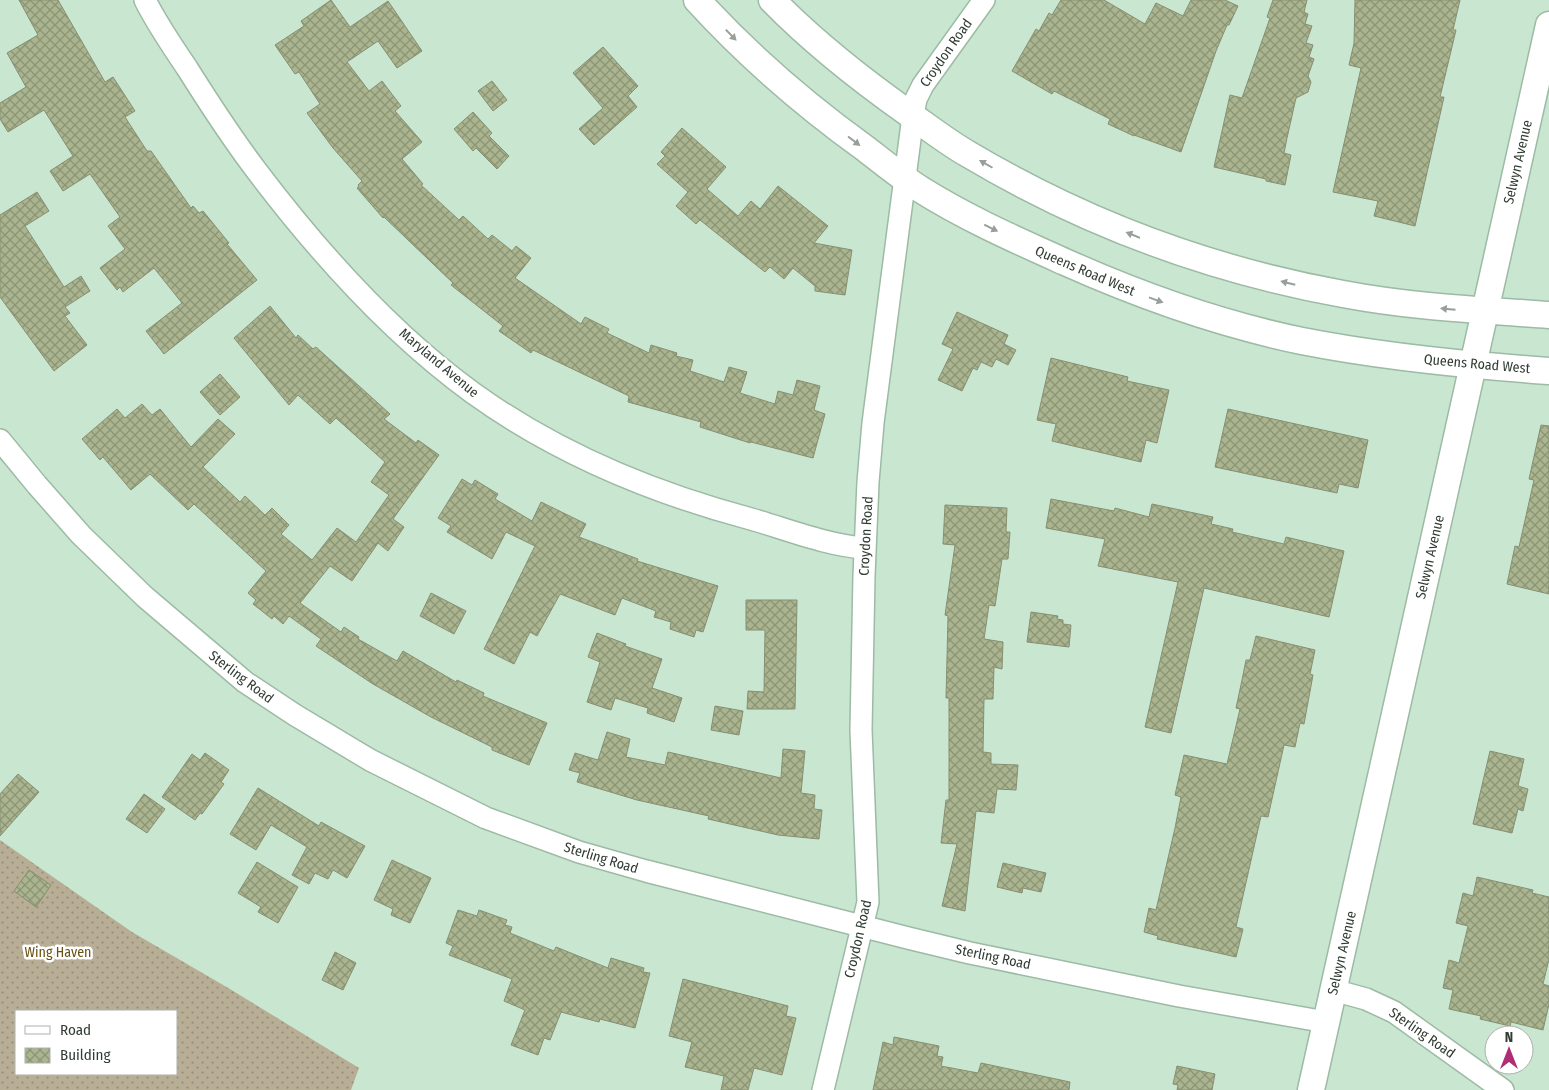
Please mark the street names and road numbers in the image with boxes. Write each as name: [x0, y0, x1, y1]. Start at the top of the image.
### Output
street label: Croydon Road: [916, 16, 976, 90]
street label: Selwyn Avenue: [1500, 118, 1536, 206]
street label: Queens Road West: [1033, 242, 1138, 300]
street label: Maryland Avenue: [396, 325, 482, 401]
street label: Queens Road West: [1423, 351, 1531, 377]
street label: Croydon Road: [855, 496, 877, 576]
street label: Selwyn Avenue: [1412, 513, 1448, 601]
street label: Sterling Road: [205, 647, 277, 707]
street label: Sterling Road: [562, 839, 640, 877]
street label: Croydon Road: [841, 898, 875, 980]
street label: Selwyn Avenue: [1324, 909, 1360, 997]
street label: Sterling Road: [954, 941, 1032, 973]
street label: Sterling Road: [1386, 1004, 1458, 1062]

